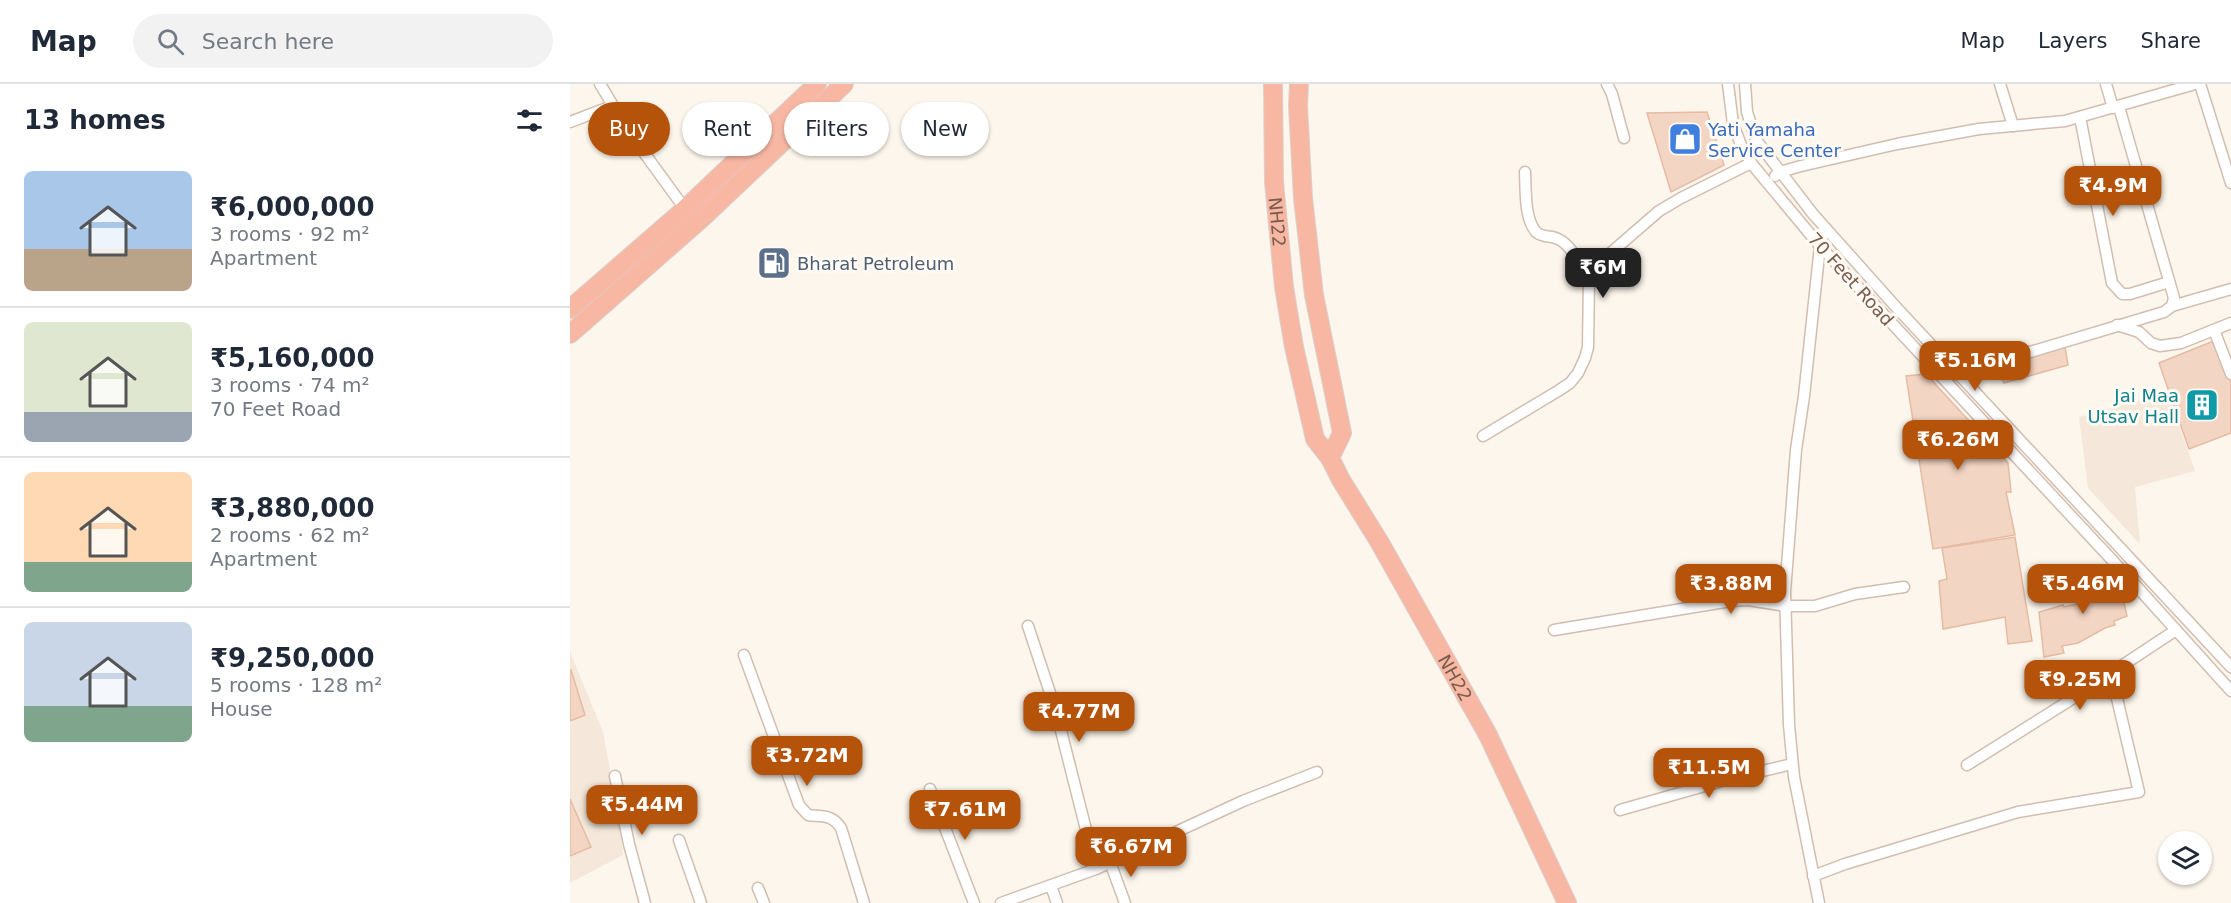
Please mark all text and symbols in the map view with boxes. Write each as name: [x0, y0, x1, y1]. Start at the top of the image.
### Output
search box: [133, 14, 553, 68]
text: Map: [30, 25, 97, 58]
icon: search: [154, 25, 187, 58]
text: Search here: [202, 29, 334, 54]
text: Map: [1961, 29, 2005, 53]
text: Layers: [2038, 29, 2107, 53]
text: Share: [2140, 29, 2201, 53]
chip: Buy: [588, 102, 670, 156]
chip: Rent: [682, 102, 772, 156]
chip: Filters: [784, 102, 889, 156]
chip: New: [901, 102, 989, 156]
icon: filters: [513, 104, 546, 137]
text: 13 homes: [24, 105, 166, 135]
place label: Yati Yamaha Service Center: [1707, 119, 1841, 161]
shop icon: Yati Yamaha Service Center: [1667, 121, 1703, 157]
pin: ₹4.9M: [2071, 166, 2155, 217]
text: ₹4.9M: [2078, 173, 2148, 197]
text: ₹6,000,000: [210, 192, 374, 222]
icon: home: [72, 195, 144, 267]
street label: NH22: [1265, 196, 1291, 248]
text: 3 rooms · 92 m²: [210, 222, 370, 246]
street label: 70 Feet Road: [1804, 228, 1898, 330]
fuel station icon: Bharat Petroleum: [756, 245, 792, 281]
text: Apartment: [210, 246, 317, 270]
pin: ₹6M: [1574, 248, 1632, 299]
place label: Bharat Petroleum: [797, 253, 954, 274]
text: ₹6M: [1579, 255, 1627, 279]
pin: ₹5.16M: [1926, 341, 2024, 392]
text: ₹5,160,000: [210, 343, 374, 373]
icon: home: [72, 346, 144, 418]
text: ₹5.16M: [1933, 348, 2017, 372]
text: 3 rooms · 74 m²: [210, 373, 370, 397]
place label: Jai Maa Utsav Hall: [2087, 385, 2179, 427]
building icon: Jai Maa Utsav Hall: [2184, 387, 2220, 423]
text: 70 Feet Road: [210, 397, 341, 421]
pin: ₹6.26M: [1909, 420, 2007, 471]
text: ₹6.26M: [1916, 427, 2000, 451]
text: ₹3,880,000: [210, 493, 374, 523]
icon: home: [72, 496, 144, 568]
text: 2 rooms · 62 m²: [210, 523, 370, 547]
text: Apartment: [210, 547, 317, 571]
pin: ₹3.88M: [1682, 564, 1780, 615]
pin: ₹5.46M: [2034, 564, 2132, 615]
text: ₹3.88M: [1689, 571, 1773, 595]
text: ₹5.46M: [2041, 571, 2125, 595]
text: ₹9,250,000: [210, 643, 374, 673]
icon: home: [72, 646, 144, 718]
street label: NH22: [1434, 651, 1477, 704]
pin: ₹9.25M: [2031, 660, 2129, 711]
text: ₹9.25M: [2038, 667, 2122, 691]
text: 5 rooms · 128 m²: [210, 673, 382, 697]
pin: ₹4.77M: [1030, 692, 1128, 743]
text: House: [210, 697, 273, 721]
text: ₹4.77M: [1037, 699, 1121, 723]
pin: ₹3.72M: [758, 736, 856, 787]
text: ₹3.72M: [765, 743, 849, 767]
pin: ₹11.5M: [1660, 748, 1758, 799]
text: ₹11.5M: [1667, 755, 1751, 779]
pin: ₹5.44M: [593, 785, 691, 836]
pin: ₹7.61M: [916, 790, 1014, 841]
text: ₹5.44M: [600, 792, 684, 816]
text: ₹7.61M: [923, 797, 1007, 821]
pin: ₹6.67M: [1082, 827, 1180, 878]
map controls: [2158, 831, 2212, 885]
button: layers: [2158, 831, 2212, 885]
text: ₹6.67M: [1089, 834, 1173, 858]

